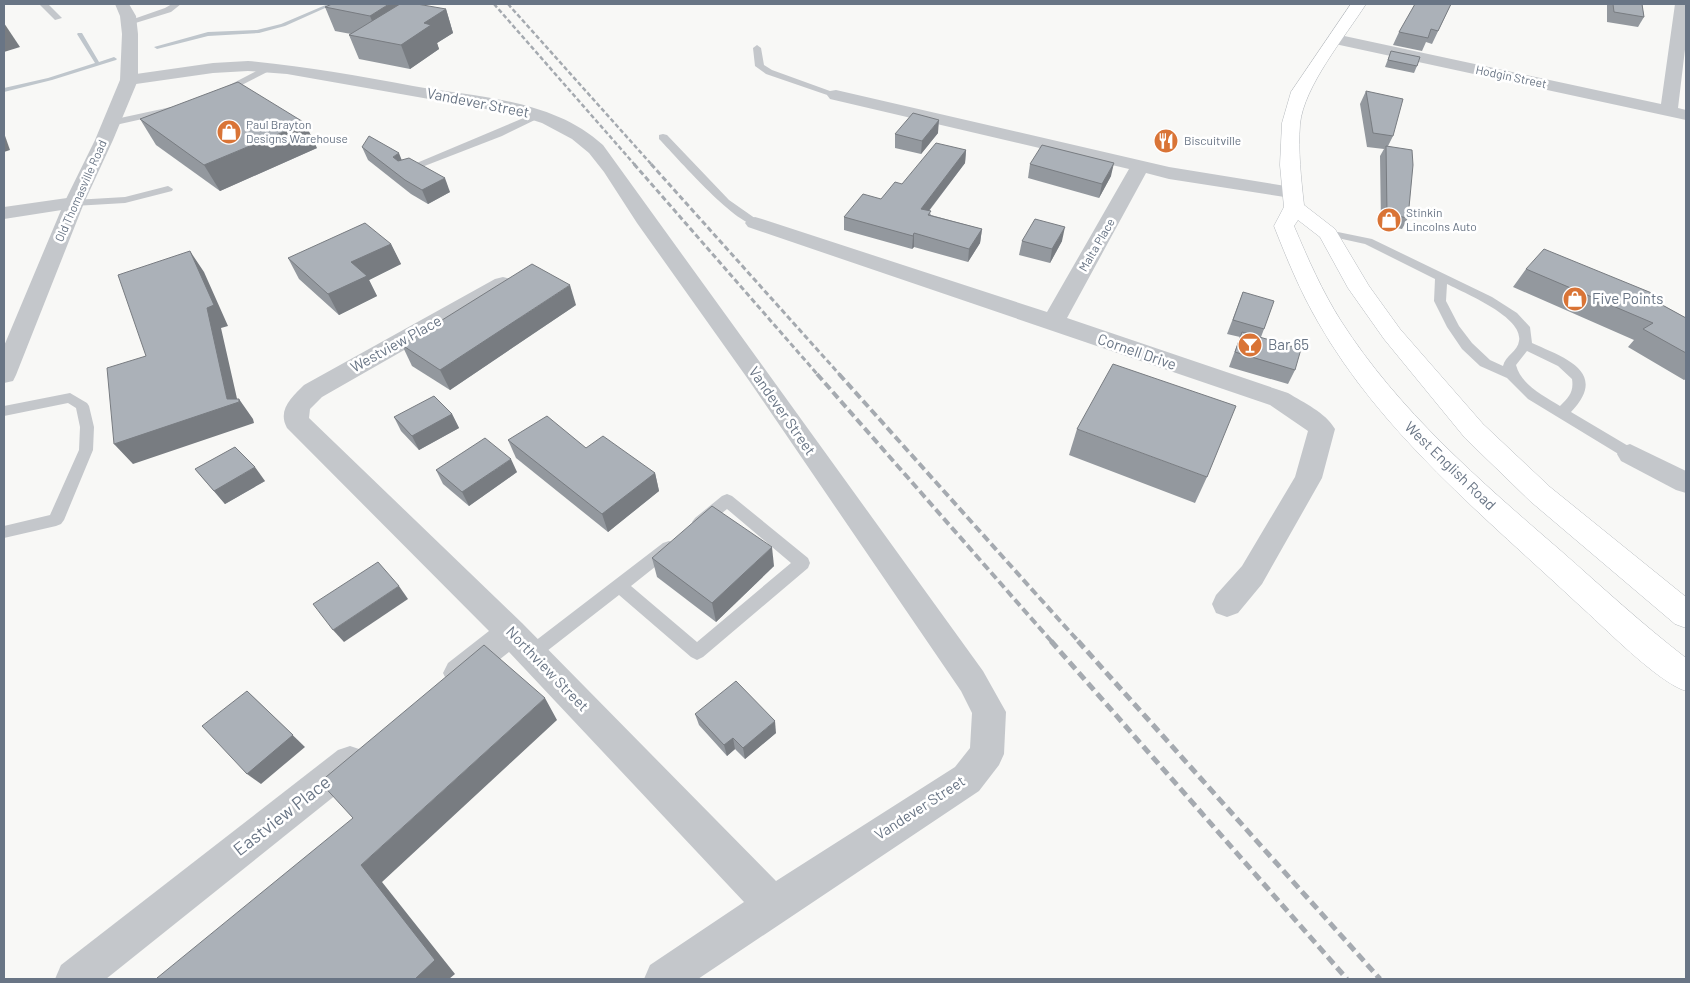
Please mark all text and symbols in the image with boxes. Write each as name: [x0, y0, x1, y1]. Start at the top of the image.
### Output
street label: Hodgin Street: [1475, 62, 1548, 90]
street label: Vandever Street: [425, 83, 531, 121]
place label: Paul Brayton Designs Warehouse: [246, 117, 348, 145]
shop icon: Paul Brayton Designs Warehouse: [216, 119, 242, 145]
restaurant icon: Biscuitville: [1153, 128, 1179, 154]
place label: Biscuitville: [1184, 133, 1241, 147]
street label: Old Thomasville Road: [51, 138, 109, 244]
place label: Stinkin Lincolns Auto: [1406, 205, 1477, 233]
shop icon: Stinkin Lincolns Auto: [1376, 207, 1402, 233]
street label: Malta Place: [1075, 215, 1117, 274]
shop icon: Five Points: [1562, 286, 1588, 312]
place label: Five Points: [1592, 289, 1664, 307]
street label: Westview Place: [347, 311, 444, 376]
street label: Cornell Drive: [1096, 329, 1179, 373]
bar icon: Bar 65: [1237, 332, 1263, 358]
place label: Bar 65: [1268, 335, 1309, 353]
street label: Vandever Street: [746, 363, 820, 458]
street label: West English Road: [1401, 417, 1500, 513]
street label: Northview Street: [503, 622, 593, 714]
street label: Eastview Place: [228, 770, 334, 860]
street label: Vandever Street: [871, 771, 968, 843]

